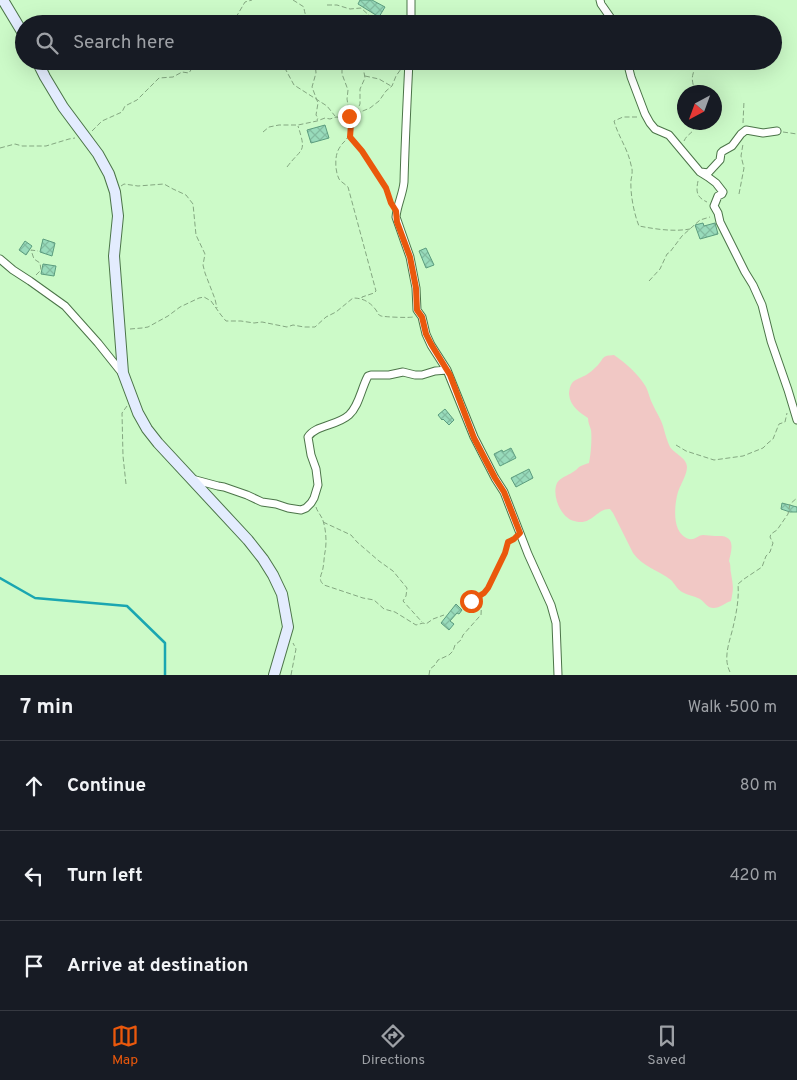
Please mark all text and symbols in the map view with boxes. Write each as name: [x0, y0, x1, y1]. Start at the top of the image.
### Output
search box: [15, 15, 782, 70]
icon: search: [33, 29, 61, 57]
text: Search here: [73, 31, 175, 55]
north arrow: [677, 85, 722, 130]
route end: [338, 105, 361, 128]
route start: [460, 590, 483, 613]
text: 7 min: [20, 694, 73, 721]
text: Walk · 500 m: [688, 698, 777, 718]
icon: ahead: [20, 772, 48, 800]
text: Continue: [67, 774, 146, 798]
text: 80 m: [740, 776, 777, 796]
icon: left: [20, 862, 48, 890]
text: Turn left: [67, 864, 143, 888]
text: 420 m: [730, 866, 777, 886]
icon: arrive: [20, 952, 48, 980]
text: Arrive at destination: [67, 954, 248, 978]
tab: Map: [111, 1022, 139, 1069]
tab: Directions: [361, 1022, 425, 1069]
tab: Saved: [647, 1022, 686, 1069]

